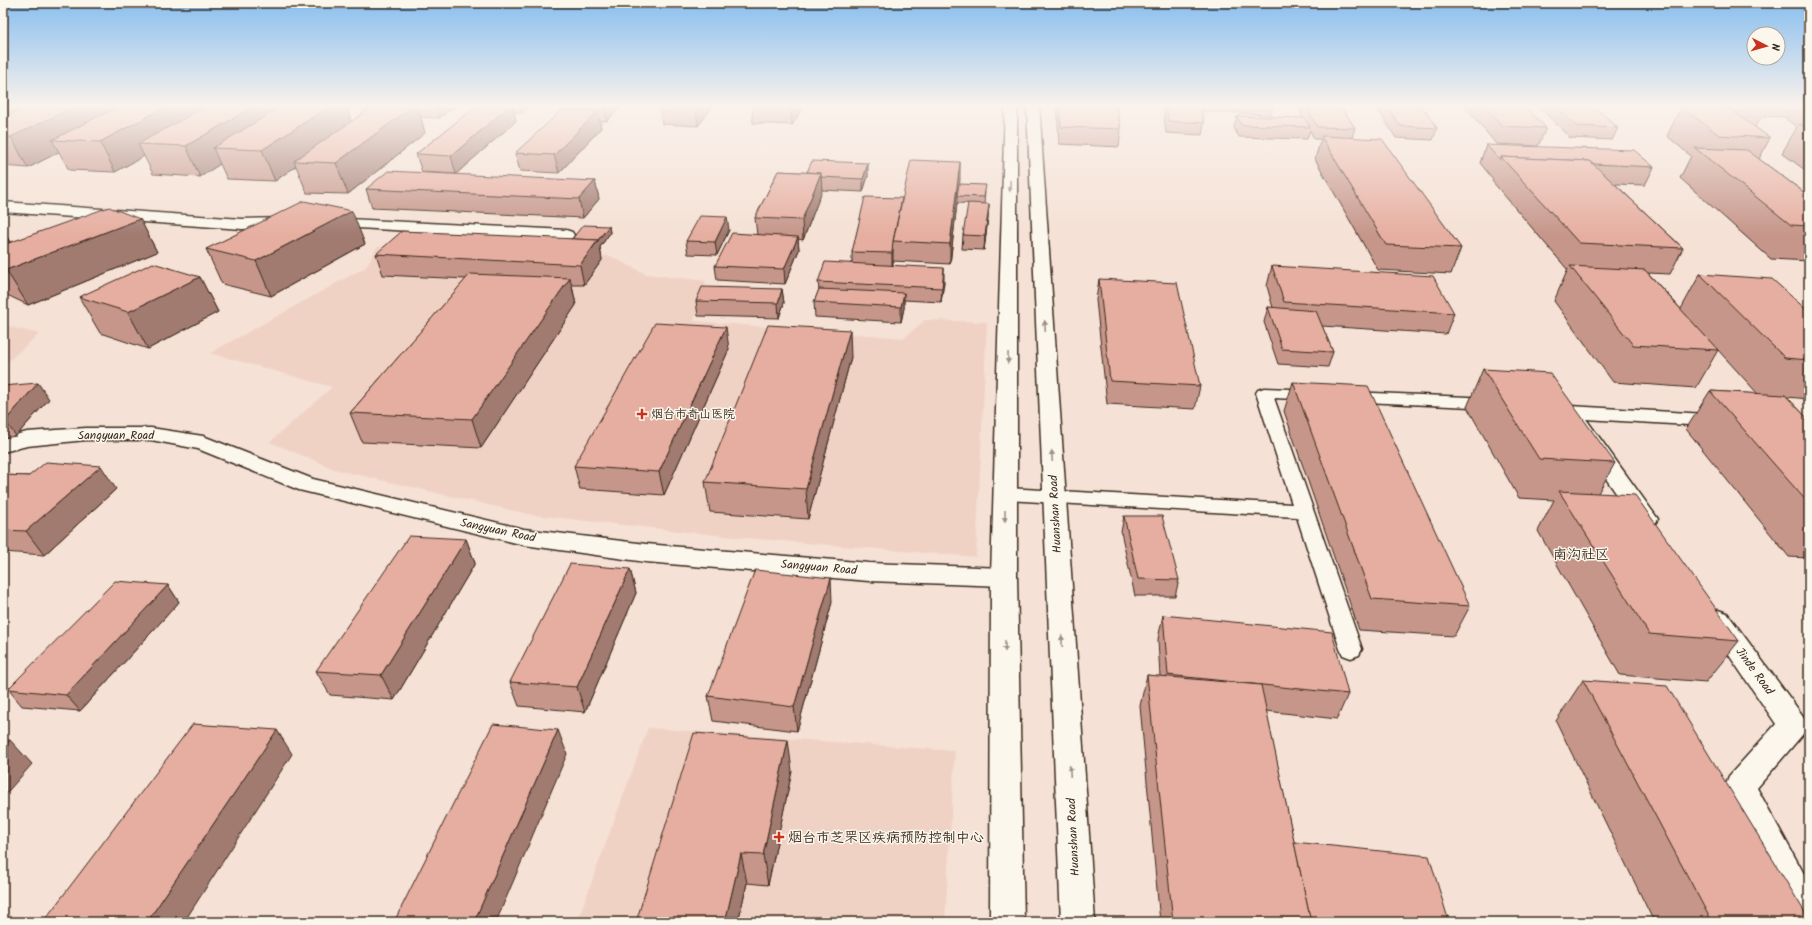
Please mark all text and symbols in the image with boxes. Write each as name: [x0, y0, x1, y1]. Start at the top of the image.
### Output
north arrow: [1746, 26, 1786, 66]
text: N: [1766, 43, 1784, 51]
one-way arrow: [1007, 180, 1013, 193]
one-way arrow: [1042, 320, 1049, 332]
one-way arrow: [1004, 352, 1011, 364]
place label: 烟台市奇山医院: [651, 405, 735, 424]
marker: 烟台市奇山医院: [636, 408, 648, 420]
street label: Sangyuan Road: [78, 426, 155, 445]
one-way arrow: [1049, 450, 1056, 462]
street label: Huanshan Road: [1044, 473, 1067, 554]
one-way arrow: [1002, 510, 1008, 523]
street label: Sangyuan Road: [459, 513, 538, 548]
district label: 南沟社区: [1553, 544, 1609, 566]
street label: Sangyuan Road: [780, 555, 859, 580]
one-way arrow: [1059, 635, 1066, 647]
one-way arrow: [1002, 640, 1008, 653]
street label: Jinde Road: [1731, 643, 1779, 700]
one-way arrow: [1066, 765, 1073, 777]
street label: Huanshan Road: [1062, 796, 1085, 877]
place label: 烟台市芝罘区疾病预防控制中心: [788, 827, 984, 849]
marker: 烟台市芝罘区疾病预防控制中心: [773, 831, 785, 843]

